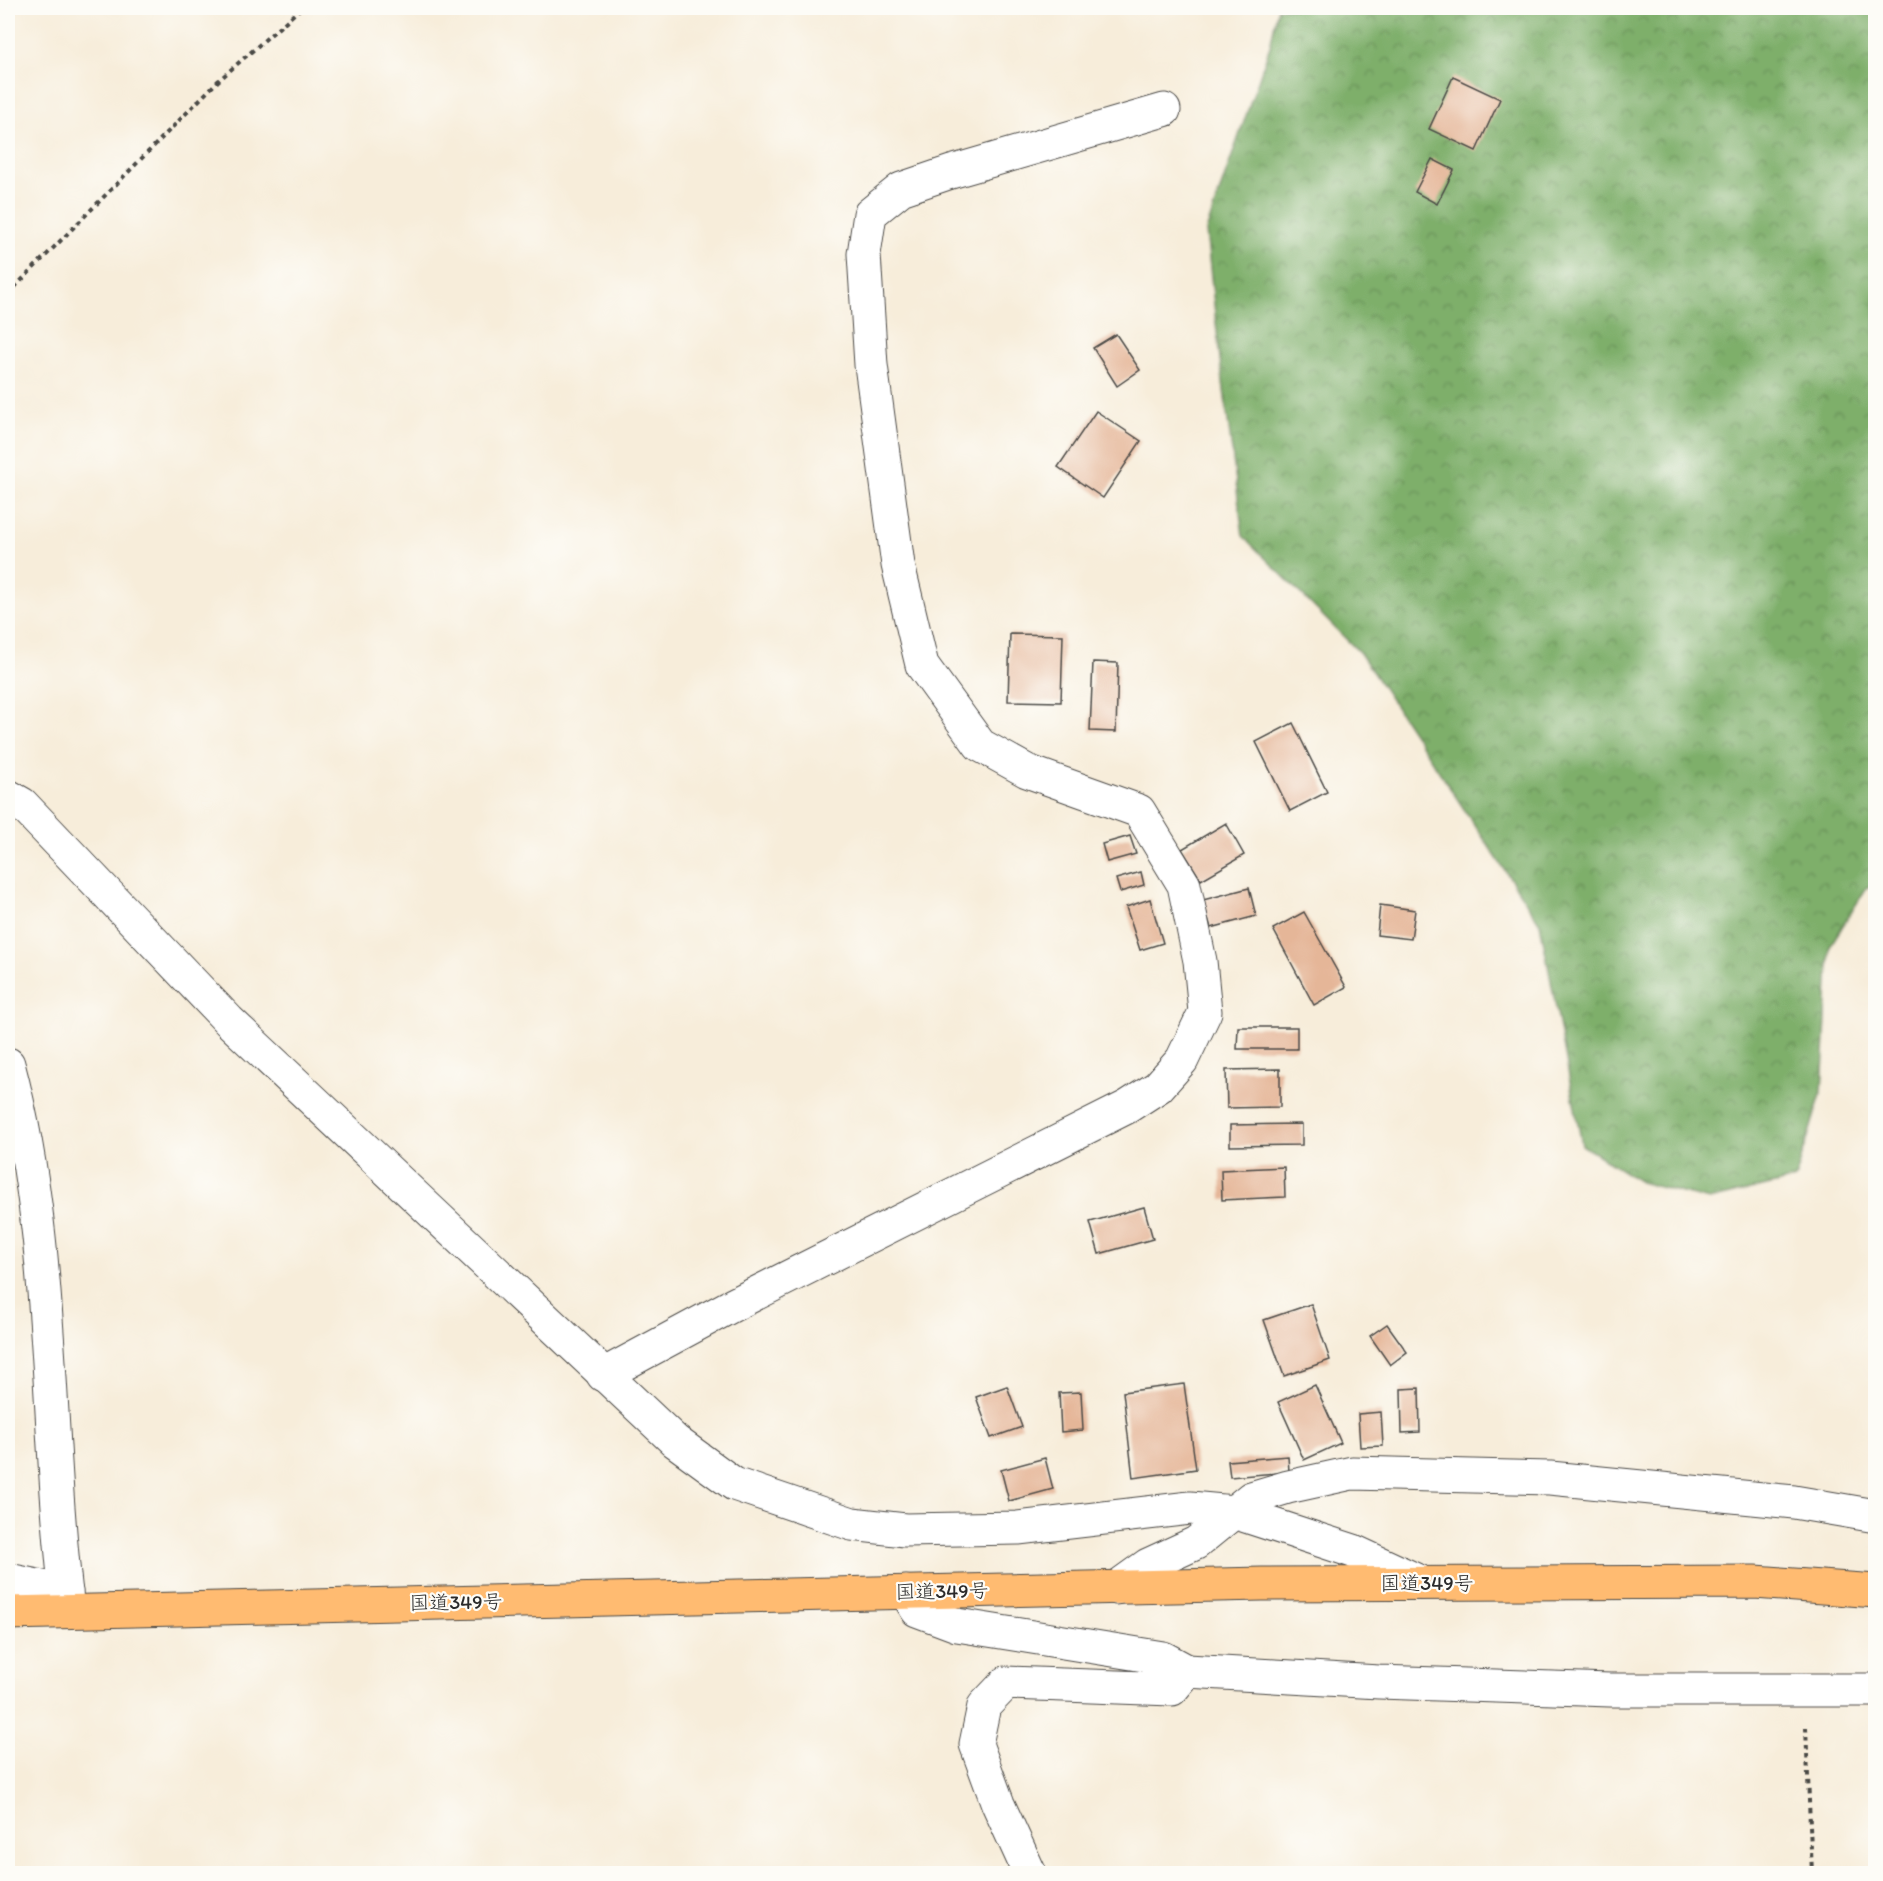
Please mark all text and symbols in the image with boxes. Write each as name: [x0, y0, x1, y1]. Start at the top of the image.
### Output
street label: 国道349号: [1380, 1571, 1474, 1595]
street label: 国道349号: [895, 1578, 989, 1604]
street label: 国道349号: [409, 1589, 503, 1615]

